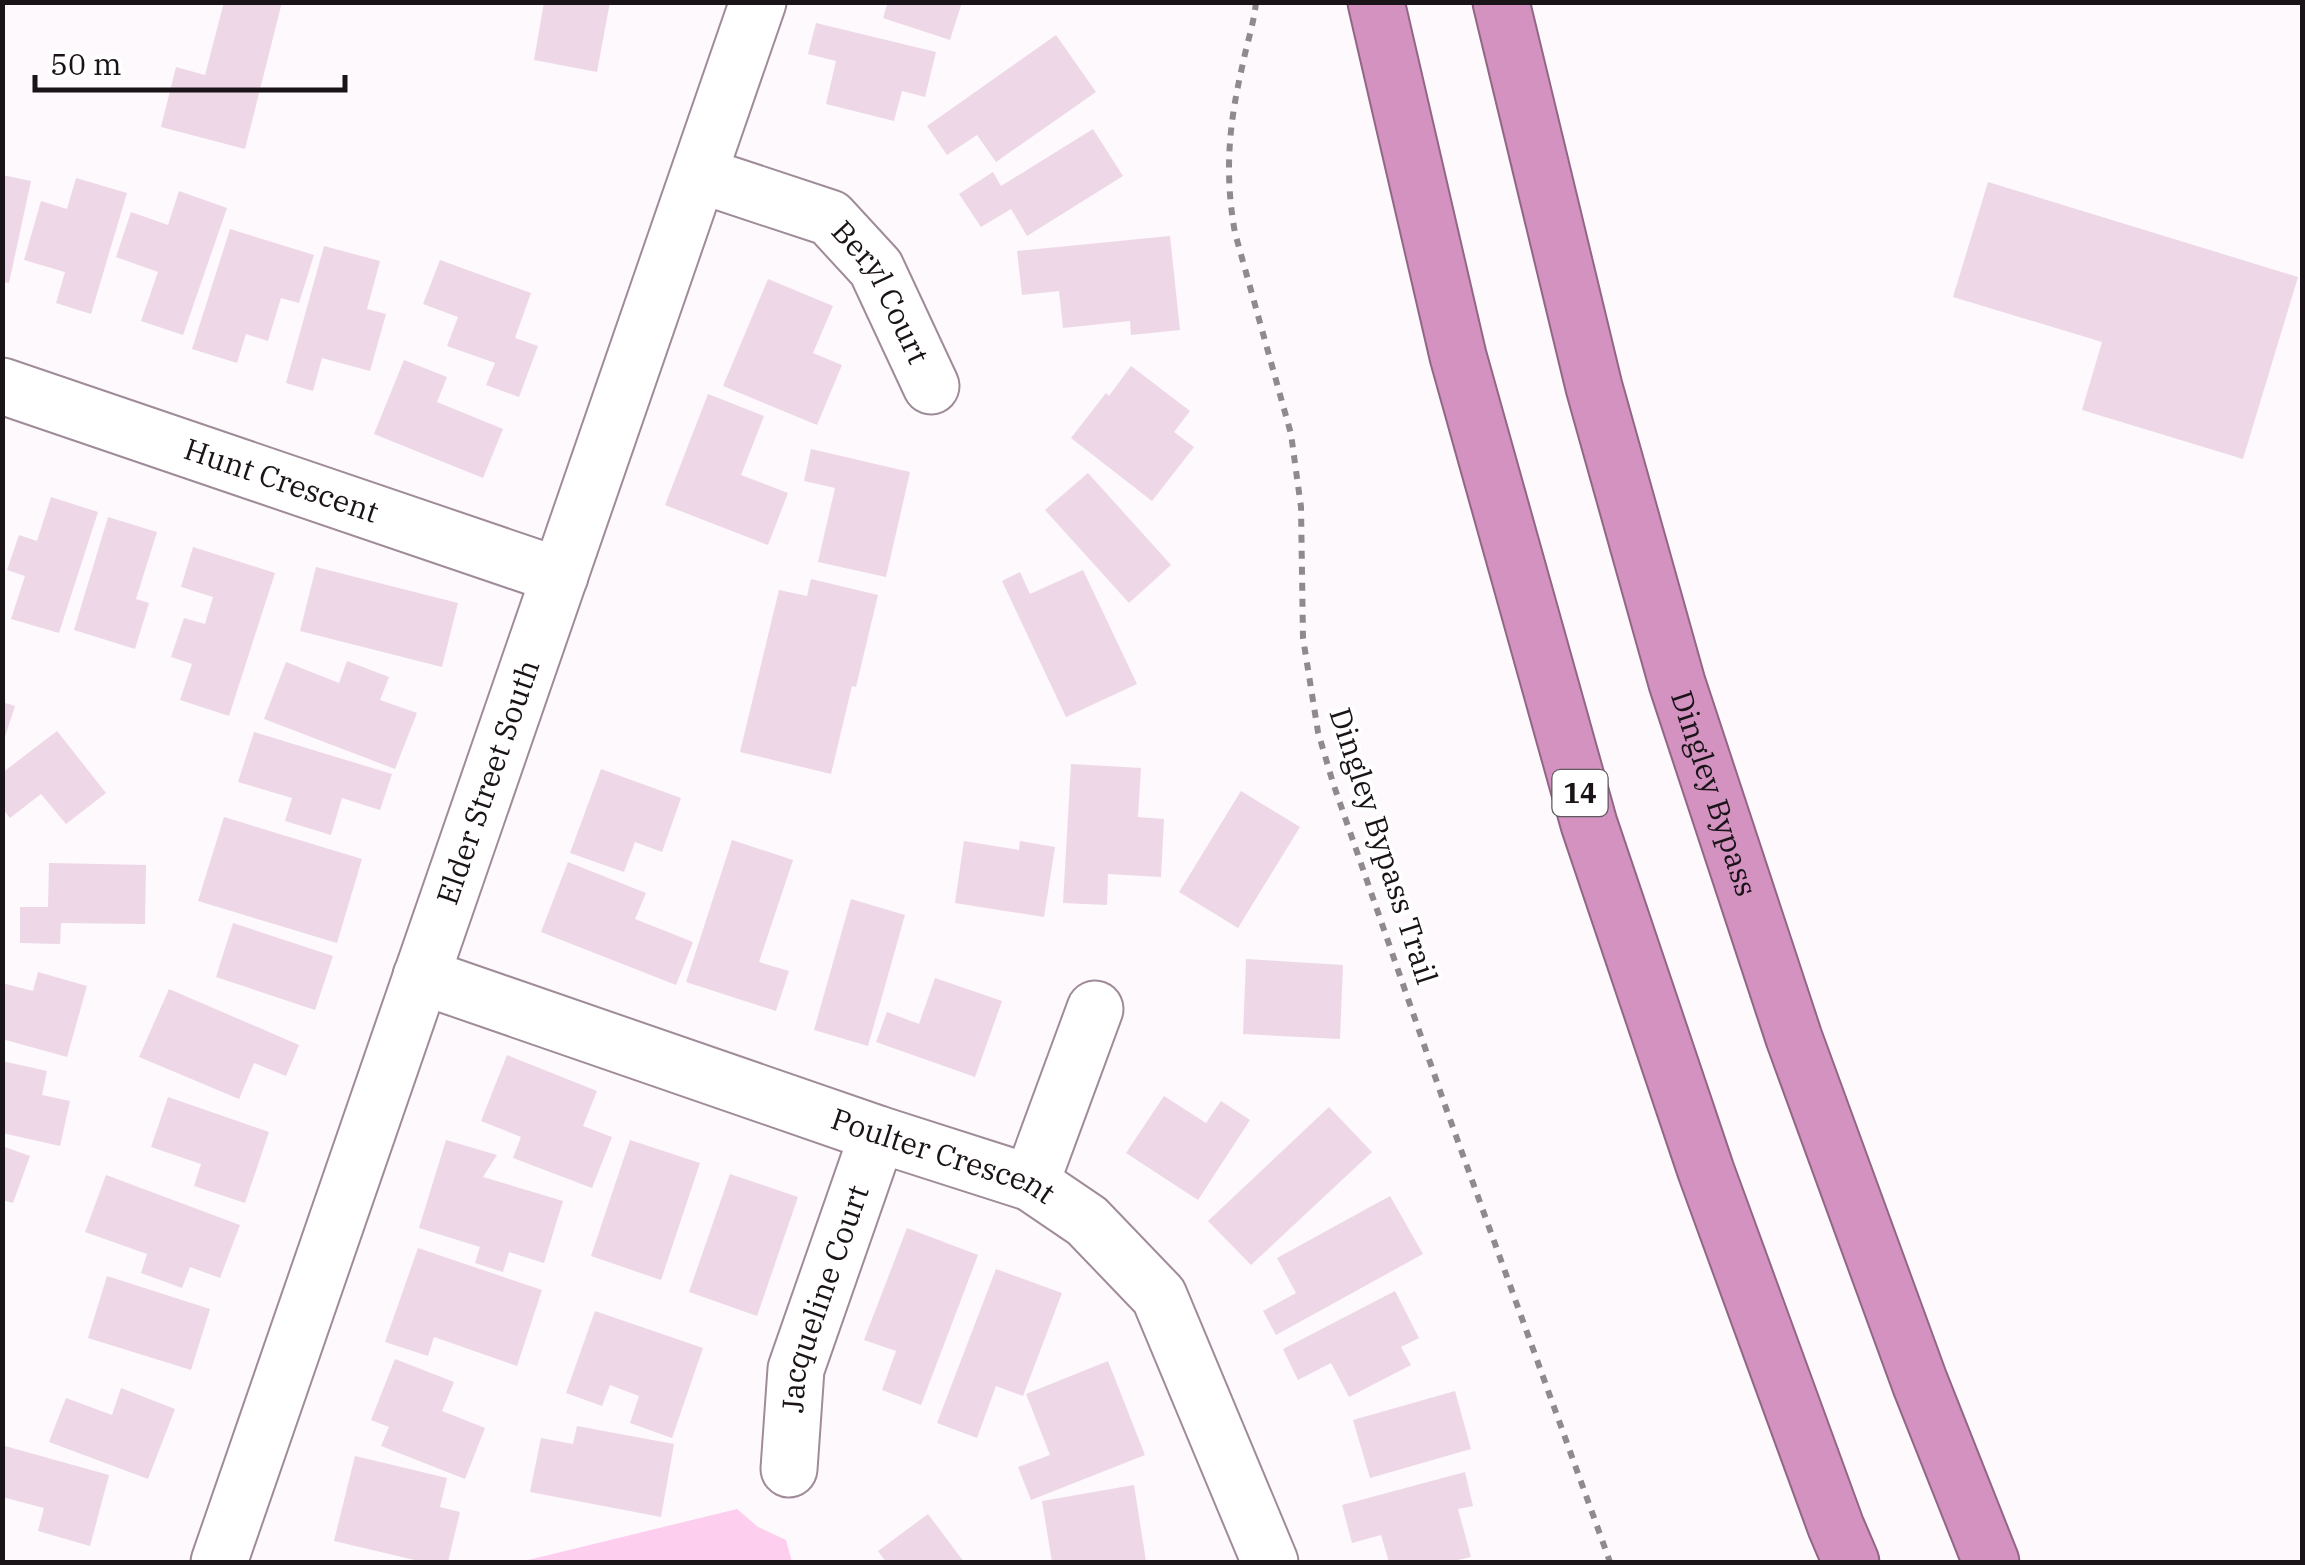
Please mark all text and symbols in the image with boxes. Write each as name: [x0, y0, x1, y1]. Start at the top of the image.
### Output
scale bar: [35, 30, 345, 92]
text: 50 m: [50, 44, 122, 83]
street label: Beryl Court: [824, 211, 939, 370]
street label: Hunt Crescent: [179, 428, 384, 531]
street label: Elder Street South: [427, 654, 547, 909]
street label: Dingley Bypass: [1663, 685, 1767, 901]
street label: Dingley Bypass Trail: [1321, 702, 1448, 989]
road number: 14: [1552, 770, 1608, 816]
street label: Poulter Crescent: [826, 1098, 1063, 1212]
street label: Jacqueline Court: [772, 1179, 877, 1414]

